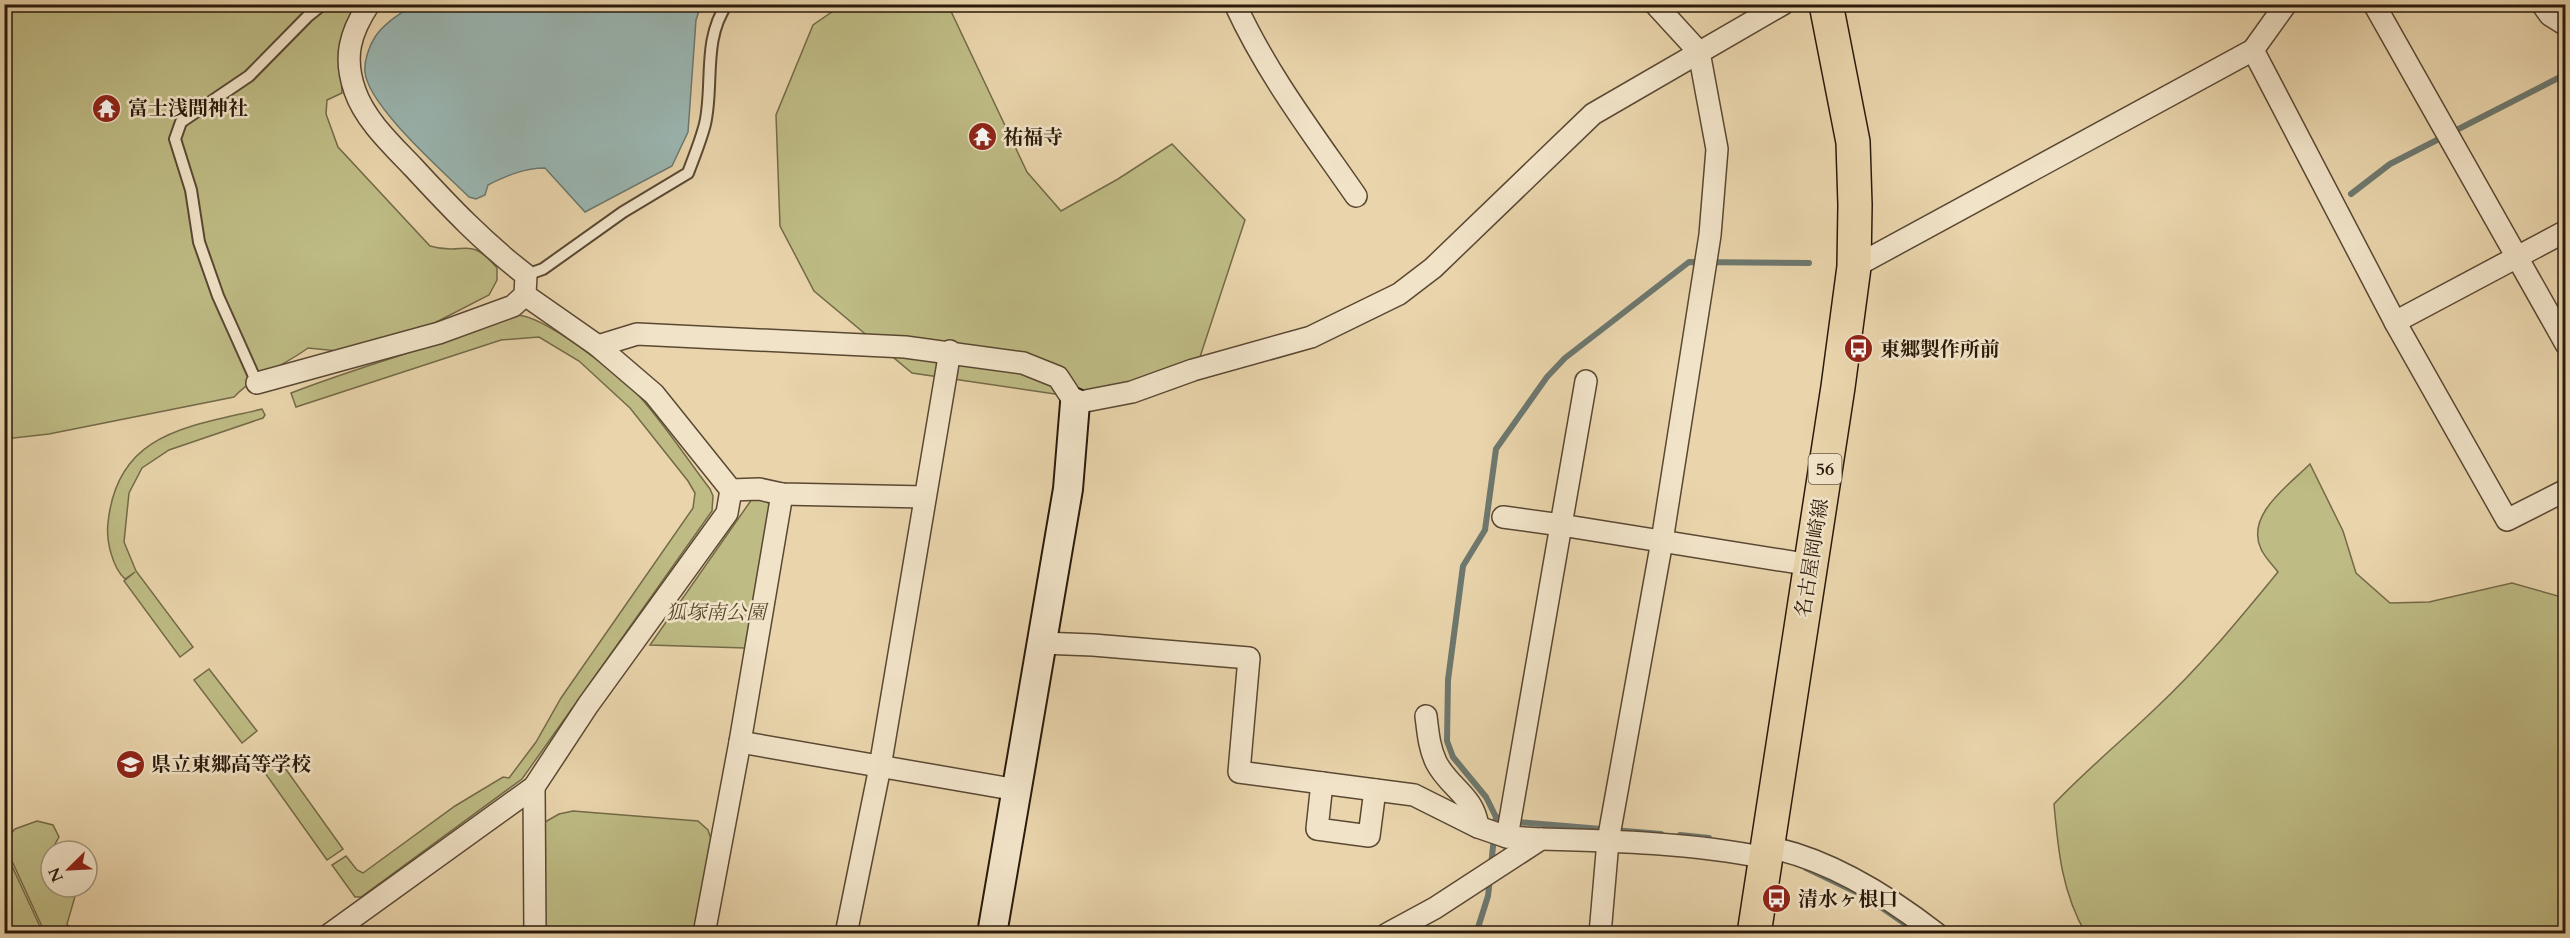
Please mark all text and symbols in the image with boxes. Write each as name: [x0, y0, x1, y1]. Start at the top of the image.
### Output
temple icon: 富士浅間神社: [91, 92, 123, 124]
place label: 富士浅間神社: [128, 95, 248, 122]
temple icon: 祐福寺: [966, 121, 998, 153]
place label: 祐福寺: [1003, 124, 1063, 151]
bus stop icon: 東郷製作所前: [1843, 333, 1875, 365]
place label: 東郷製作所前: [1880, 336, 2000, 363]
road number: 56: [1808, 454, 1842, 484]
street label: 名古屋岡崎線: [1789, 497, 1835, 619]
park label: 狐塚南公園: [666, 599, 769, 626]
school or university icon: 県立東郷高等学校: [114, 748, 146, 780]
place label: 県立東郷高等学校: [151, 751, 311, 778]
north arrow: [39, 839, 99, 899]
text: N: [43, 864, 69, 886]
bus stop icon: 清水ヶ根口: [1761, 883, 1793, 915]
place label: 清水ヶ根口: [1798, 886, 1898, 913]

